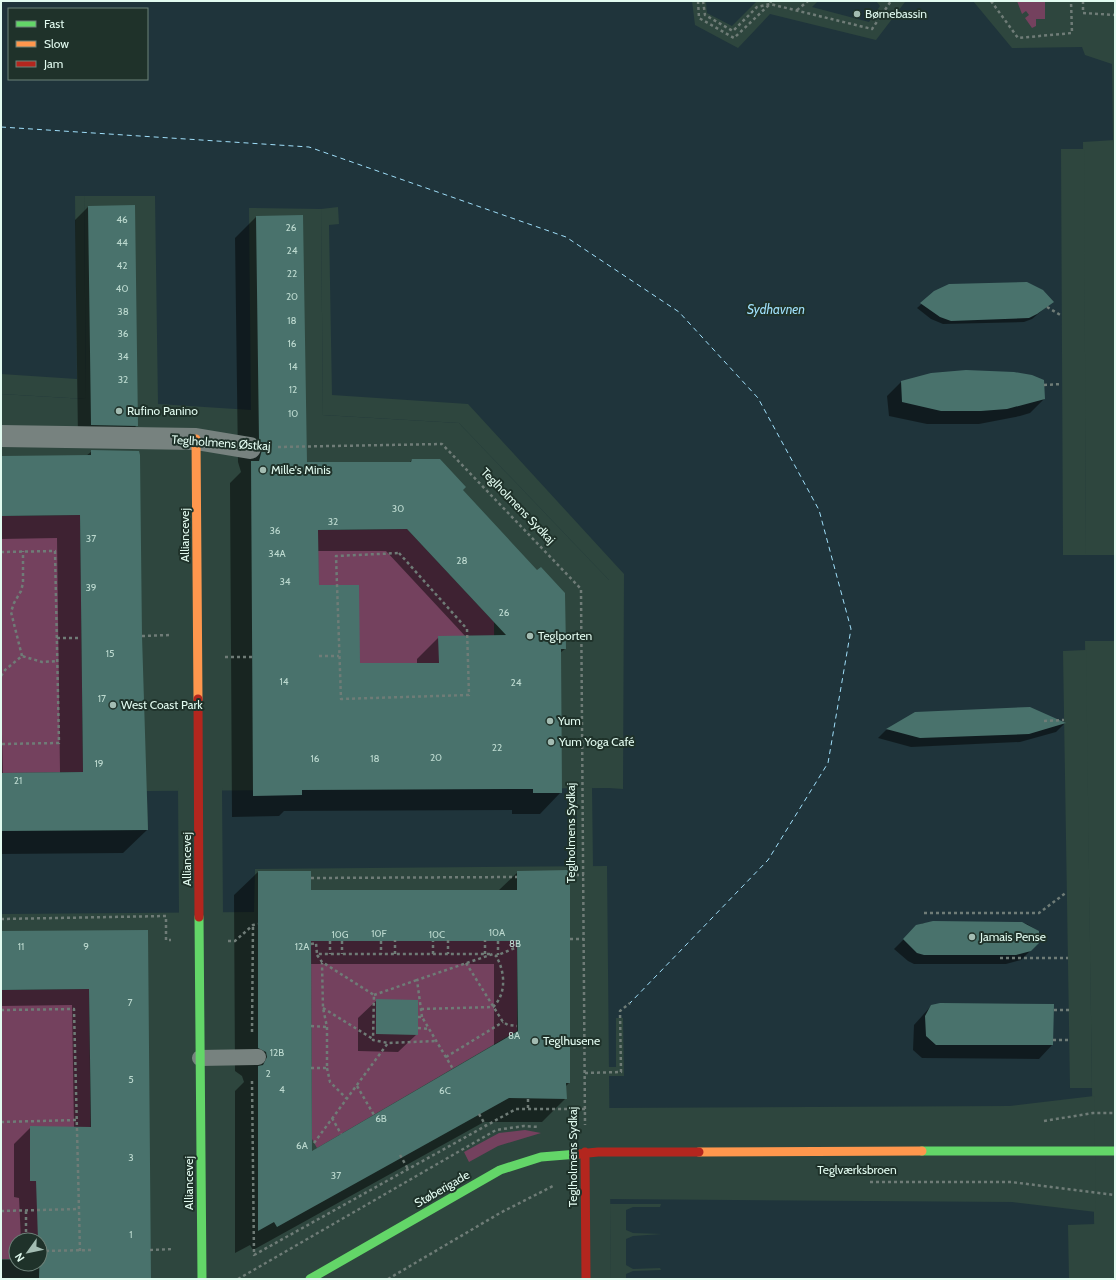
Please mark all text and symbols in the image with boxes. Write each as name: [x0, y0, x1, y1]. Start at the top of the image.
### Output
place label: Børnebassin: [865, 6, 927, 21]
legend: [8, 8, 148, 80]
marker: Børnebassin: [852, 9, 862, 19]
text: Fast: [44, 16, 64, 31]
text: Slow: [44, 36, 69, 51]
text: Jam: [43, 56, 63, 71]
house number: 46: [116, 213, 128, 226]
house number: 26: [286, 221, 297, 234]
house number: 44: [116, 236, 128, 249]
house number: 24: [286, 244, 298, 257]
house number: 42: [116, 259, 128, 272]
house number: 22: [287, 267, 297, 280]
house number: 40: [116, 282, 128, 295]
house number: 20: [286, 290, 298, 303]
water label: Sydhavnen: [747, 301, 805, 317]
house number: 38: [117, 305, 129, 318]
house number: 18: [287, 314, 297, 327]
house number: 36: [117, 327, 129, 340]
house number: 16: [288, 337, 297, 350]
house number: 34: [117, 350, 129, 363]
house number: 14: [288, 360, 298, 373]
house number: 32: [118, 373, 128, 386]
house number: 12: [289, 383, 297, 396]
place label: Rufino Panino: [127, 403, 198, 418]
marker: Rufino Panino: [114, 406, 124, 416]
house number: 10: [288, 407, 298, 420]
street label: Teglholmens Østkaj: [171, 432, 271, 453]
place label: Mille's Minis: [271, 462, 331, 477]
street label: Teglholmens Sydkaj: [478, 464, 559, 547]
marker: Mille's Minis: [258, 465, 268, 475]
house number: 30: [392, 502, 404, 515]
street label: Alliancevej: [177, 508, 192, 562]
house number: 32: [328, 515, 338, 528]
house number: 36: [269, 524, 281, 537]
house number: 37: [86, 532, 96, 545]
house number: 34A: [268, 547, 287, 560]
house number: 28: [456, 554, 468, 567]
house number: 34: [279, 575, 291, 588]
house number: 39: [85, 581, 97, 594]
house number: 26: [499, 606, 510, 619]
place label: Teglporten: [538, 628, 593, 643]
marker: Teglporten: [525, 631, 535, 641]
house number: 15: [106, 647, 114, 660]
house number: 14: [279, 675, 289, 688]
house number: 24: [510, 676, 522, 689]
house number: 17: [98, 692, 106, 705]
place label: West Coast Park: [121, 697, 203, 712]
marker: West Coast Park: [108, 700, 118, 710]
place label: Yum: [557, 713, 581, 728]
marker: Yum: [545, 716, 555, 726]
place label: Yum Yoga Café: [558, 734, 634, 749]
marker: Yum Yoga Café: [546, 737, 556, 747]
house number: 22: [492, 741, 502, 754]
house number: 20: [430, 751, 442, 764]
house number: 16: [311, 752, 320, 765]
house number: 18: [370, 752, 380, 765]
house number: 19: [95, 757, 104, 770]
house number: 21: [14, 774, 22, 787]
street label: Teglholmens Sydkaj: [563, 783, 578, 883]
street label: Alliancevej: [179, 832, 194, 886]
house number: 10A: [489, 926, 506, 939]
house number: 10F: [371, 927, 387, 940]
house number: 10G: [332, 928, 349, 941]
house number: 10C: [429, 928, 445, 941]
place label: Jamais Pense: [979, 929, 1046, 944]
marker: Jamais Pense: [967, 932, 977, 942]
house number: 8B: [509, 937, 521, 950]
house number: 11: [18, 940, 24, 953]
house number: 9: [83, 940, 89, 953]
house number: 12A: [295, 940, 310, 953]
house number: 7: [127, 996, 133, 1009]
house number: 8A: [508, 1029, 521, 1042]
place label: Teglhusene: [543, 1033, 600, 1048]
marker: Teglhusene: [530, 1036, 540, 1046]
house number: 12B: [270, 1046, 284, 1059]
house number: 2: [265, 1067, 271, 1080]
house number: 5: [128, 1073, 134, 1086]
house number: 4: [279, 1083, 285, 1096]
house number: 6C: [439, 1084, 451, 1097]
street label: Teglholmens Sydkaj: [565, 1107, 580, 1207]
house number: 6B: [375, 1112, 387, 1125]
house number: 6A: [296, 1139, 309, 1152]
house number: 3: [128, 1151, 134, 1164]
street label: Alliancevej: [181, 1156, 196, 1210]
street label: Teglværksbroen: [817, 1162, 897, 1177]
street label: Støberigade: [412, 1167, 472, 1210]
house number: 37: [331, 1169, 341, 1182]
house number: 1: [129, 1228, 133, 1241]
north arrow: [8, 1232, 48, 1272]
text: N: [12, 1250, 28, 1265]

